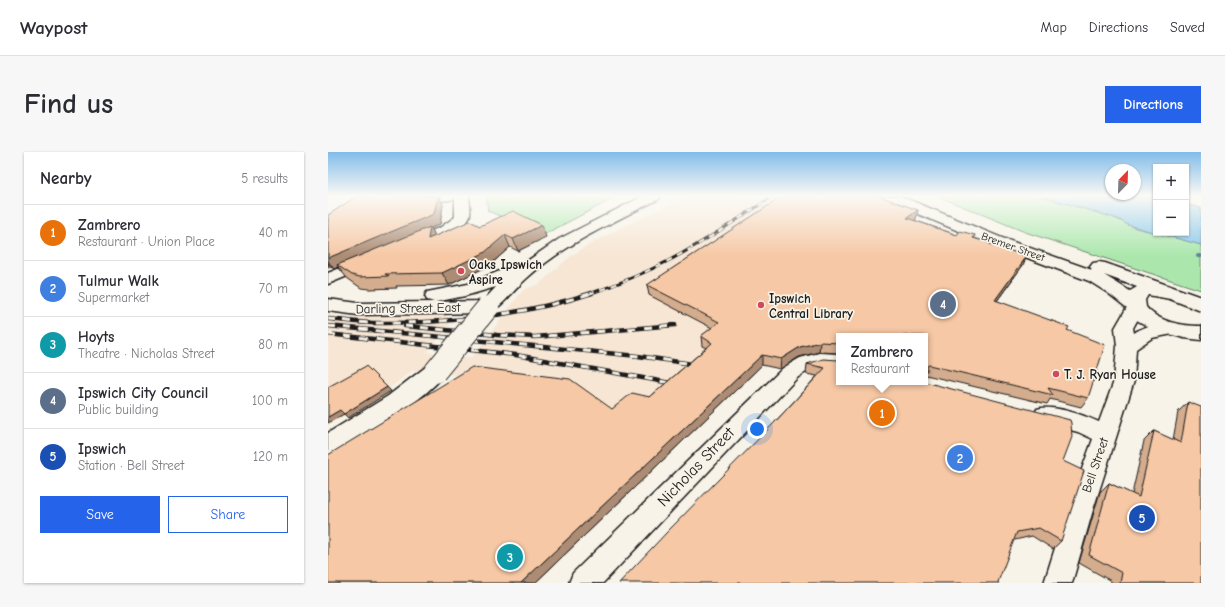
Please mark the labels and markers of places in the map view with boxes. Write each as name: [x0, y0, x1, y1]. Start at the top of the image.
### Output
place label: Oaks Ipswich Aspire: [469, 257, 542, 287]
marker: Oaks Ipswich Aspire: [456, 266, 466, 276]
pin: 4: [930, 289, 956, 319]
place label: Ipswich Central Library: [769, 291, 853, 321]
marker: Ipswich Central Library: [756, 300, 766, 310]
place label: T. J. Ryan House: [1064, 367, 1156, 382]
marker: T. J. Ryan House: [1051, 369, 1061, 379]
pin: 1: [869, 398, 895, 428]
pin: 2: [947, 443, 973, 473]
pin: 5: [1129, 503, 1155, 533]
pin: 3: [497, 542, 523, 572]

